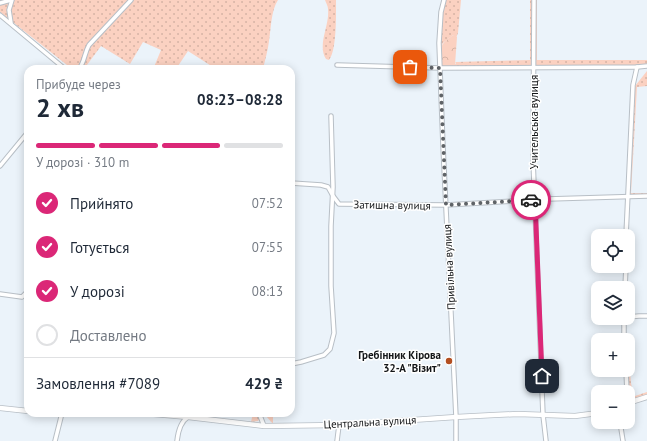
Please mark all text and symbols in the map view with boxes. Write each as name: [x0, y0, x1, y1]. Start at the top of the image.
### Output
pin: [393, 50, 427, 84]
icon: bag: [399, 56, 421, 78]
street label: Учительська вулиця: [527, 75, 541, 169]
text: Прибуде через: [36, 76, 121, 93]
text: 08:23–08:28: [197, 90, 283, 109]
text: 2 хв: [36, 91, 84, 124]
text: У дорозі · 310 m: [36, 154, 129, 171]
courier: [511, 180, 551, 220]
icon: car: [520, 189, 542, 211]
icon: check: [36, 192, 58, 214]
text: Прийнято: [70, 194, 133, 213]
text: 07:52: [252, 195, 283, 212]
street label: Затишна вулиця: [353, 197, 431, 213]
street label: Привільна вулиця: [440, 224, 458, 310]
map controls: [591, 229, 635, 429]
button: locate: [591, 229, 635, 273]
icon: check: [36, 236, 58, 258]
text: Готується: [70, 238, 129, 257]
text: 07:55: [252, 239, 283, 256]
icon: check: [36, 280, 58, 302]
button: layers: [591, 281, 635, 325]
text: У дорозі: [70, 282, 125, 301]
text: 08:13: [252, 283, 283, 300]
text: Доставлено: [70, 326, 146, 345]
button: +: [591, 333, 635, 377]
place label: Гребінник Кірова 32-А "Візит": [358, 348, 441, 375]
marker: Гребінник Кірова 32-А "Візит": [444, 356, 454, 366]
pin: [525, 359, 559, 393]
icon: home: [531, 365, 553, 387]
text: Замовлення #7089: [36, 374, 160, 393]
text: 429 ₴: [245, 374, 283, 393]
button: −: [591, 385, 635, 429]
street label: Центральна вулиця: [323, 413, 417, 431]

